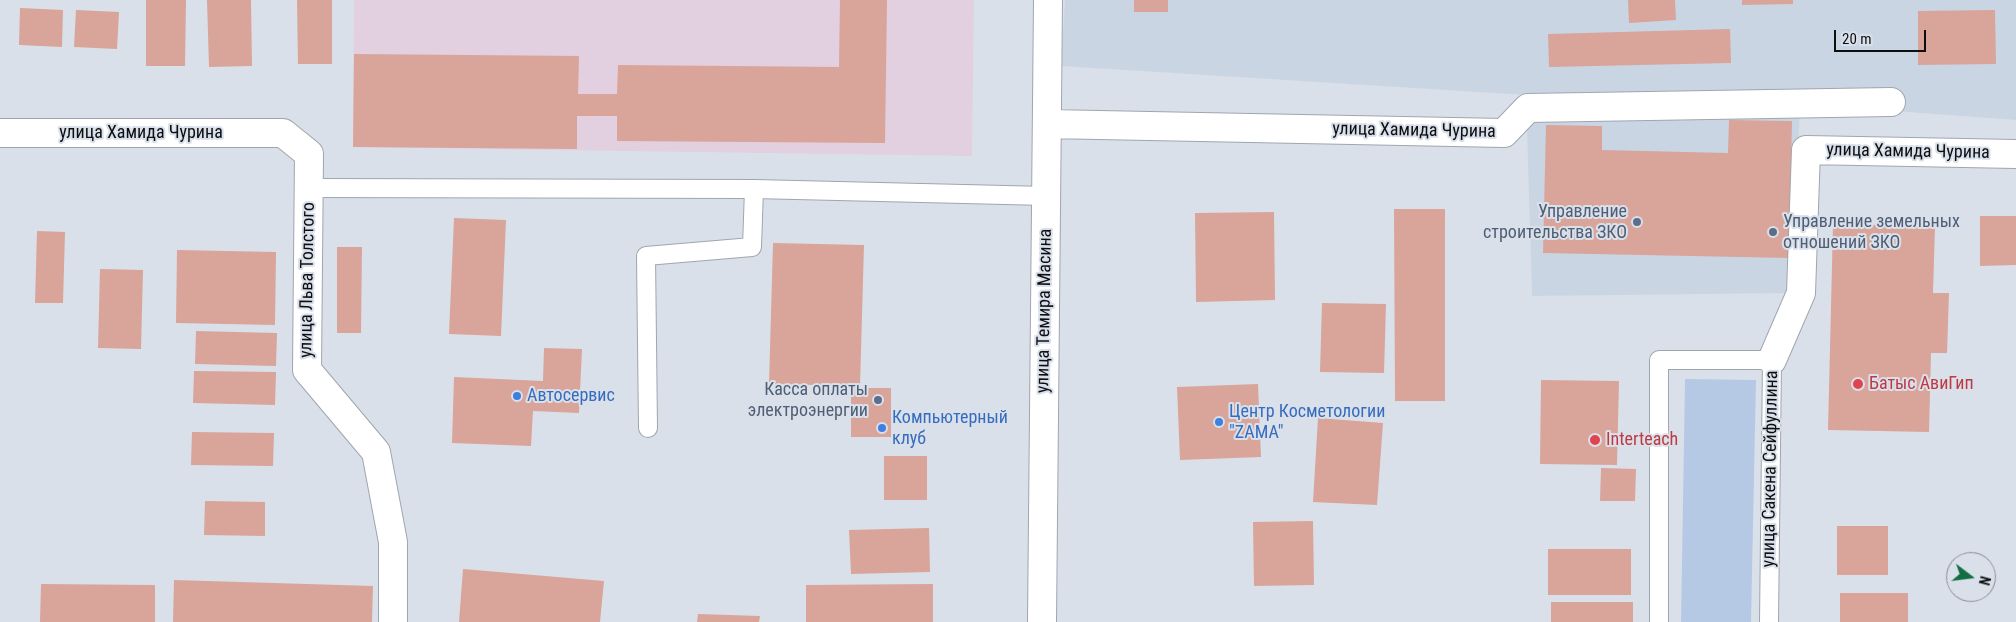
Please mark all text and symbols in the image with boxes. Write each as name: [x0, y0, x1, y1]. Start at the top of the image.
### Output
scale bar: [1836, 20, 1928, 52]
text: 20 m: [1842, 30, 1872, 48]
street label: улица Хамида Чурина: [1332, 119, 1496, 143]
street label: улица Хамида Чурина: [59, 122, 223, 144]
street label: улица Хамида Чурина: [1826, 140, 1990, 164]
place label: Управление строительства ЗКО: [1483, 201, 1627, 243]
street label: улица Льва Толстого: [296, 202, 320, 358]
place label: Управление земельных отношений ЗКО: [1783, 211, 1960, 253]
marker: Управление строительства ЗКО: [1631, 216, 1643, 228]
marker: Управление земельных отношений ЗКО: [1767, 226, 1779, 238]
street label: улица Темира Масина: [1033, 229, 1057, 393]
street label: улица Сакена Сейфуллина: [1758, 370, 1784, 568]
place label: Батыс АвиГип: [1869, 373, 1974, 395]
marker: Батыс АвиГип: [1851, 377, 1865, 391]
place label: Касса оплаты электроэнергии: [748, 379, 868, 422]
place label: Автосервис: [527, 385, 615, 407]
marker: Автосервис: [511, 390, 523, 402]
marker: Касса оплаты электроэнергии: [872, 394, 884, 406]
place label: Центр Косметологии "ZAMA": [1229, 401, 1385, 444]
place label: Компьютерный клуб: [892, 407, 1008, 449]
marker: Центр Косметологии "ZAMA": [1213, 416, 1225, 428]
marker: Компьютерный клуб: [876, 422, 888, 434]
place label: Interteach: [1606, 429, 1678, 451]
marker: Interteach: [1588, 433, 1602, 447]
north arrow: [1946, 552, 1996, 602]
text: N: [1976, 574, 1993, 587]

